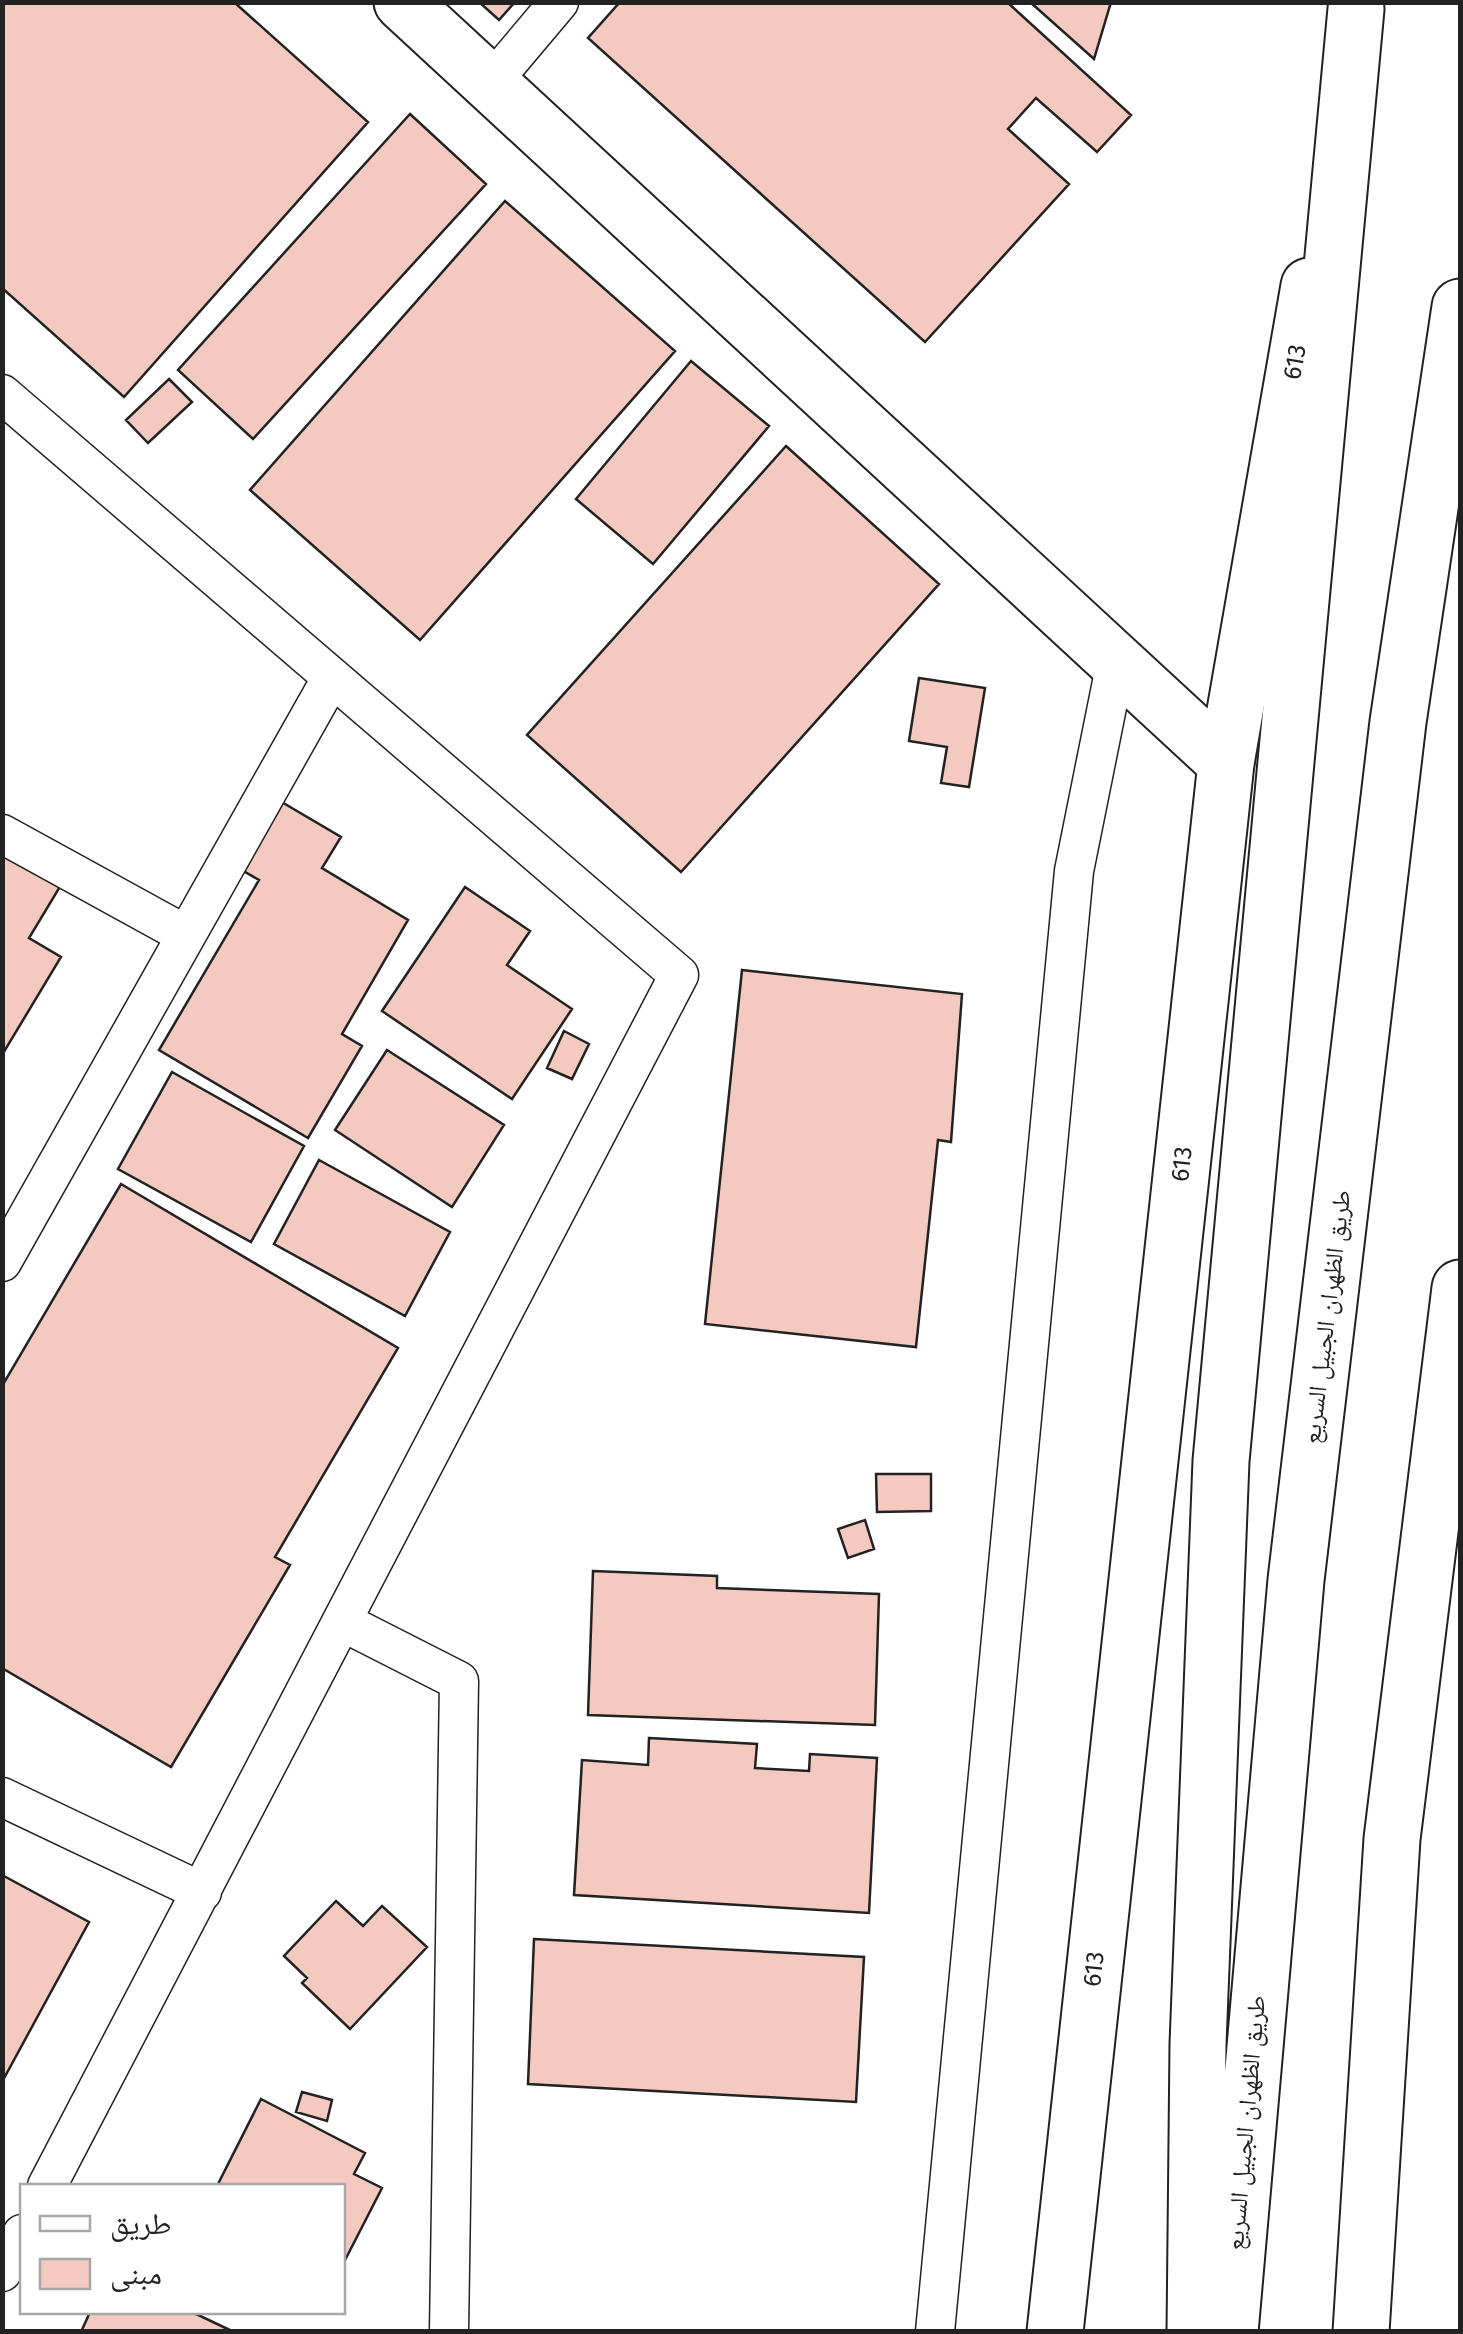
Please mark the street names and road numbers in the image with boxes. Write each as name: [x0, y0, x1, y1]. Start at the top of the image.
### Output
street label: 613: [1277, 342, 1313, 382]
street label: 613: [1165, 1145, 1199, 1183]
street label: طريق الظهران الجبيل السريع: [1297, 1188, 1357, 1446]
street label: 613: [1077, 1950, 1111, 1988]
street label: طريق الظهران الجبيل السريع: [1220, 1994, 1272, 2252]

